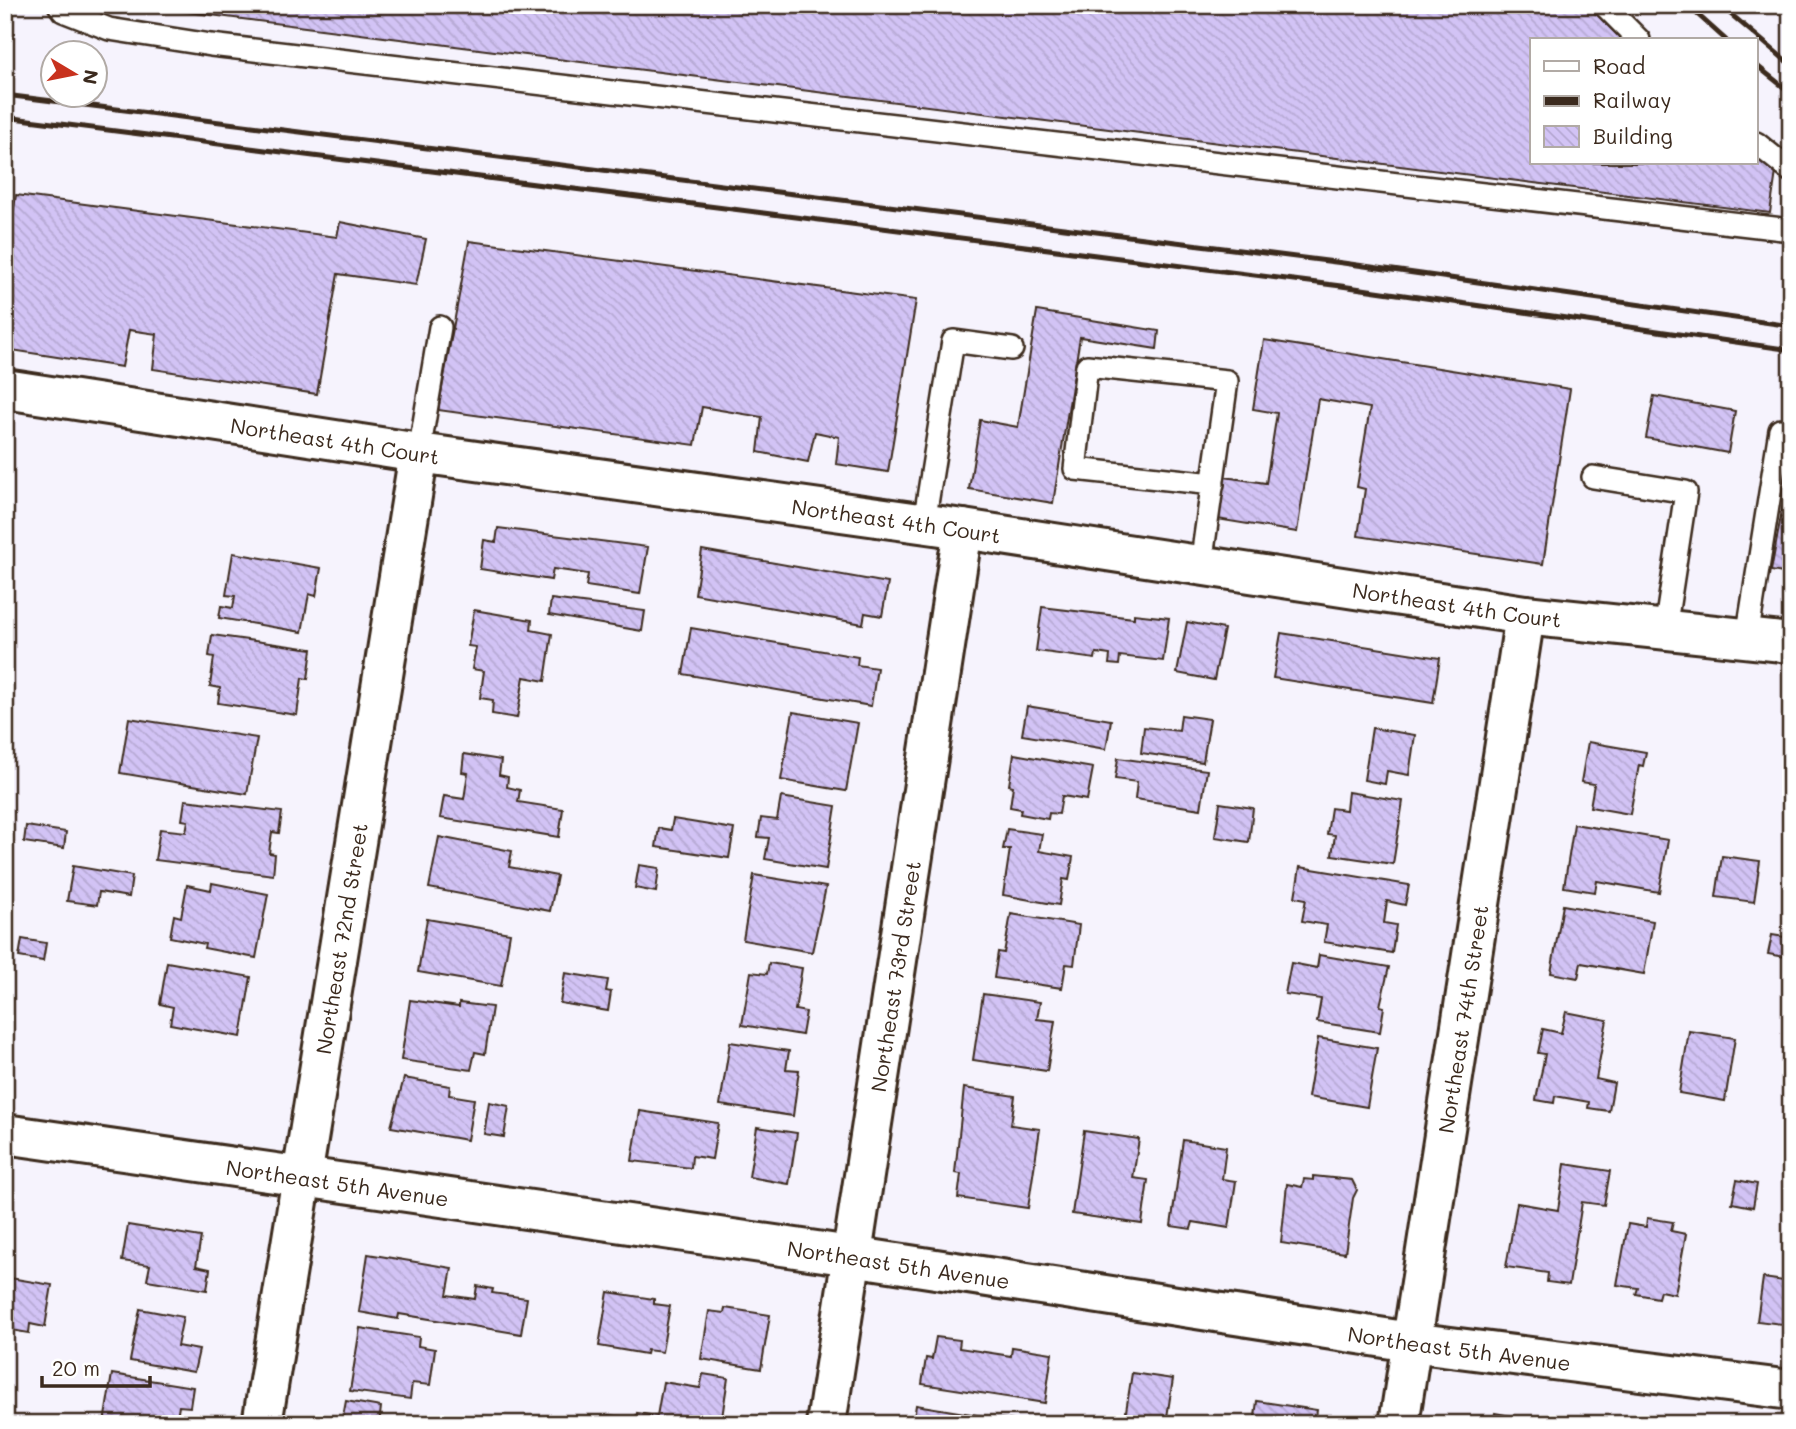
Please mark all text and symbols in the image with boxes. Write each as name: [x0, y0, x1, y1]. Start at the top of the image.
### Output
north arrow: [38, 38, 108, 108]
legend: [1530, 38, 1758, 164]
text: Road: [1593, 52, 1645, 79]
text: N: [78, 68, 105, 86]
text: Railway: [1593, 86, 1672, 113]
text: Building: [1593, 122, 1673, 149]
street label: Northeast 4th Court: [229, 411, 441, 469]
street label: Northeast 4th Court: [790, 492, 1003, 548]
street label: Northeast 4th Court: [1351, 575, 1563, 632]
street label: Northeast 72nd Street: [309, 821, 373, 1056]
street label: Northeast 73rd Street: [864, 859, 926, 1094]
street label: Northeast 74th Street: [1431, 903, 1493, 1135]
street label: Northeast 5th Avenue: [224, 1153, 451, 1211]
street label: Northeast 5th Avenue: [786, 1233, 1012, 1294]
street label: Northeast 5th Avenue: [1346, 1319, 1572, 1376]
scale bar: [42, 1345, 150, 1389]
text: 20 m: [52, 1354, 100, 1381]

